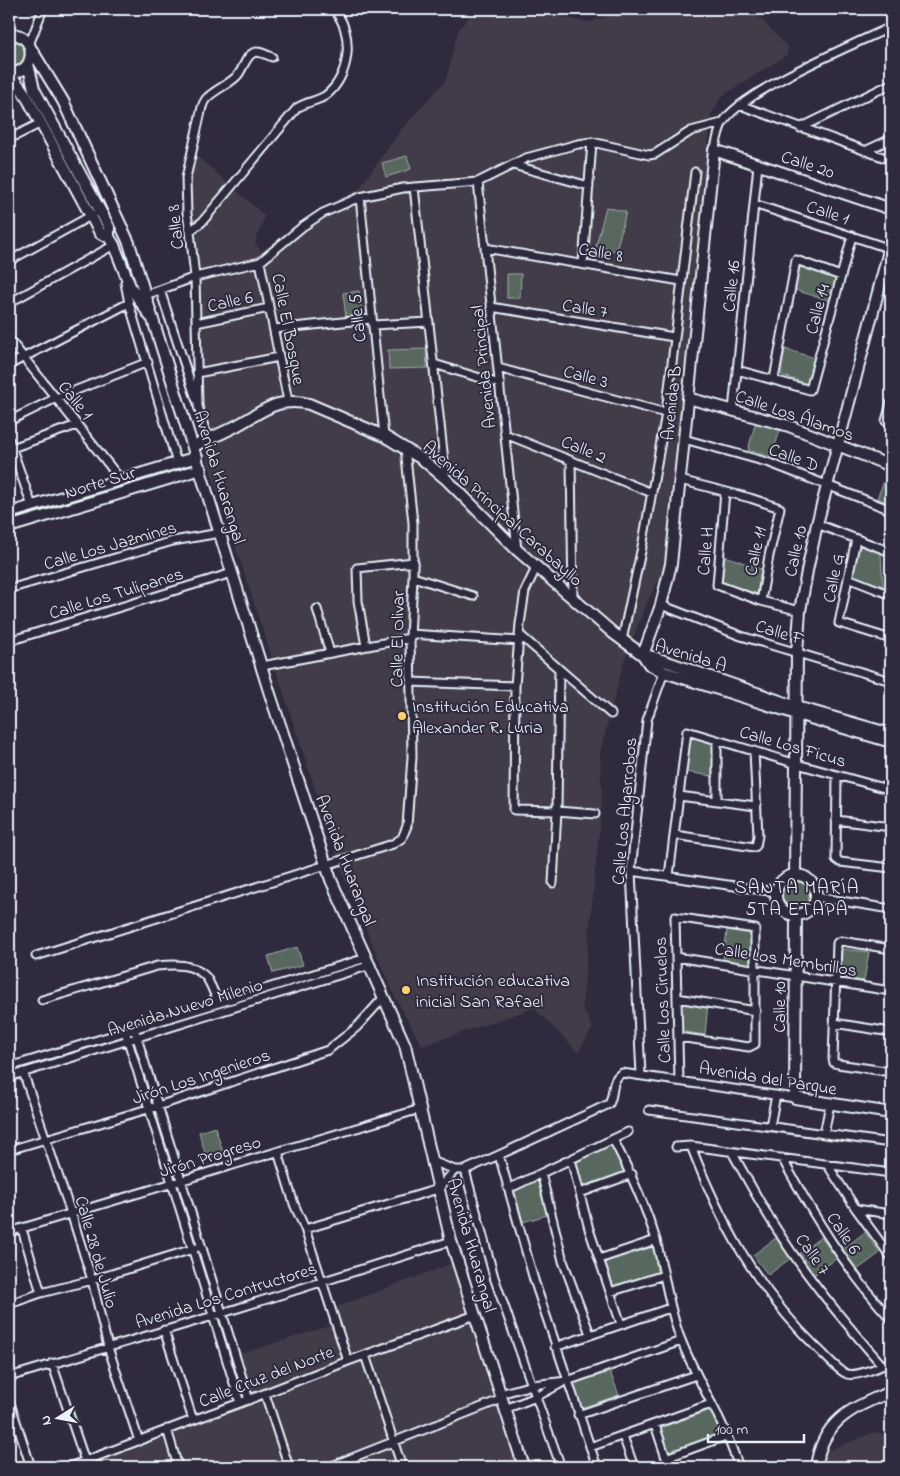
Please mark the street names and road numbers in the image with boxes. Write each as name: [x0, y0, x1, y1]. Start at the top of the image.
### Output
street label: Calle 20: [777, 145, 838, 187]
street label: Calle 1: [802, 195, 853, 233]
street label: Calle 8: [162, 203, 192, 251]
street label: Calle 8: [576, 237, 625, 271]
street label: Calle 16: [717, 259, 749, 313]
street label: Calle El Bosque: [263, 271, 311, 388]
street label: Calle 14: [800, 281, 838, 338]
street label: Calle 6: [205, 285, 256, 320]
street label: Calle 5: [344, 292, 374, 343]
street label: Calle 7: [560, 294, 610, 326]
street label: Avenida Principal: [466, 304, 504, 430]
street label: Calle 3: [560, 359, 611, 396]
street label: Avenida B: [656, 364, 690, 442]
street label: Calle 1: [51, 376, 99, 427]
street label: Calle Los Álamos: [731, 384, 857, 449]
street label: Avenida Huarangal: [184, 408, 251, 548]
street label: Calle 2: [557, 430, 610, 472]
street label: Avenida Principal Carabayllo: [416, 435, 588, 594]
street label: Calle D: [765, 438, 822, 480]
street label: Norte Sur: [62, 461, 140, 507]
street label: Calle Los Jazmines: [41, 516, 180, 578]
street label: Calle 10: [779, 523, 815, 579]
street label: Calle 11: [739, 524, 775, 578]
street label: Calle H: [692, 526, 722, 577]
street label: Calle G: [817, 552, 852, 605]
street label: Calle Los Tulipanes: [46, 562, 187, 628]
street label: Calle El Olivar: [385, 590, 413, 688]
street label: Calle F: [752, 614, 807, 654]
street label: Avenida A: [651, 634, 730, 680]
street label: Calle Los Ficus: [736, 720, 849, 776]
street label: Calle Los Algarrobos: [607, 736, 646, 886]
street label: Avenida Huarangal: [306, 791, 381, 930]
street label: Calle Los Ciruelos: [649, 936, 679, 1064]
street label: Calle Los Membrillos: [713, 937, 859, 985]
street label: Avenida Nuevo Milenio: [105, 973, 266, 1045]
street label: Calle 10: [768, 981, 794, 1033]
street label: Jirón Los Ingenieros: [129, 1043, 274, 1113]
street label: Avenida del Parque: [697, 1056, 839, 1104]
street label: Jirón Progreso: [157, 1130, 265, 1187]
street label: Avenida Huarangal: [438, 1175, 502, 1316]
street label: Calle 28 de Julio: [67, 1193, 124, 1312]
street label: Calle 6: [819, 1208, 866, 1261]
street label: Calle 7: [788, 1229, 835, 1282]
street label: Avenida Los Contructores: [132, 1257, 321, 1337]
street label: Calle Cruz del Norte: [195, 1340, 339, 1416]

